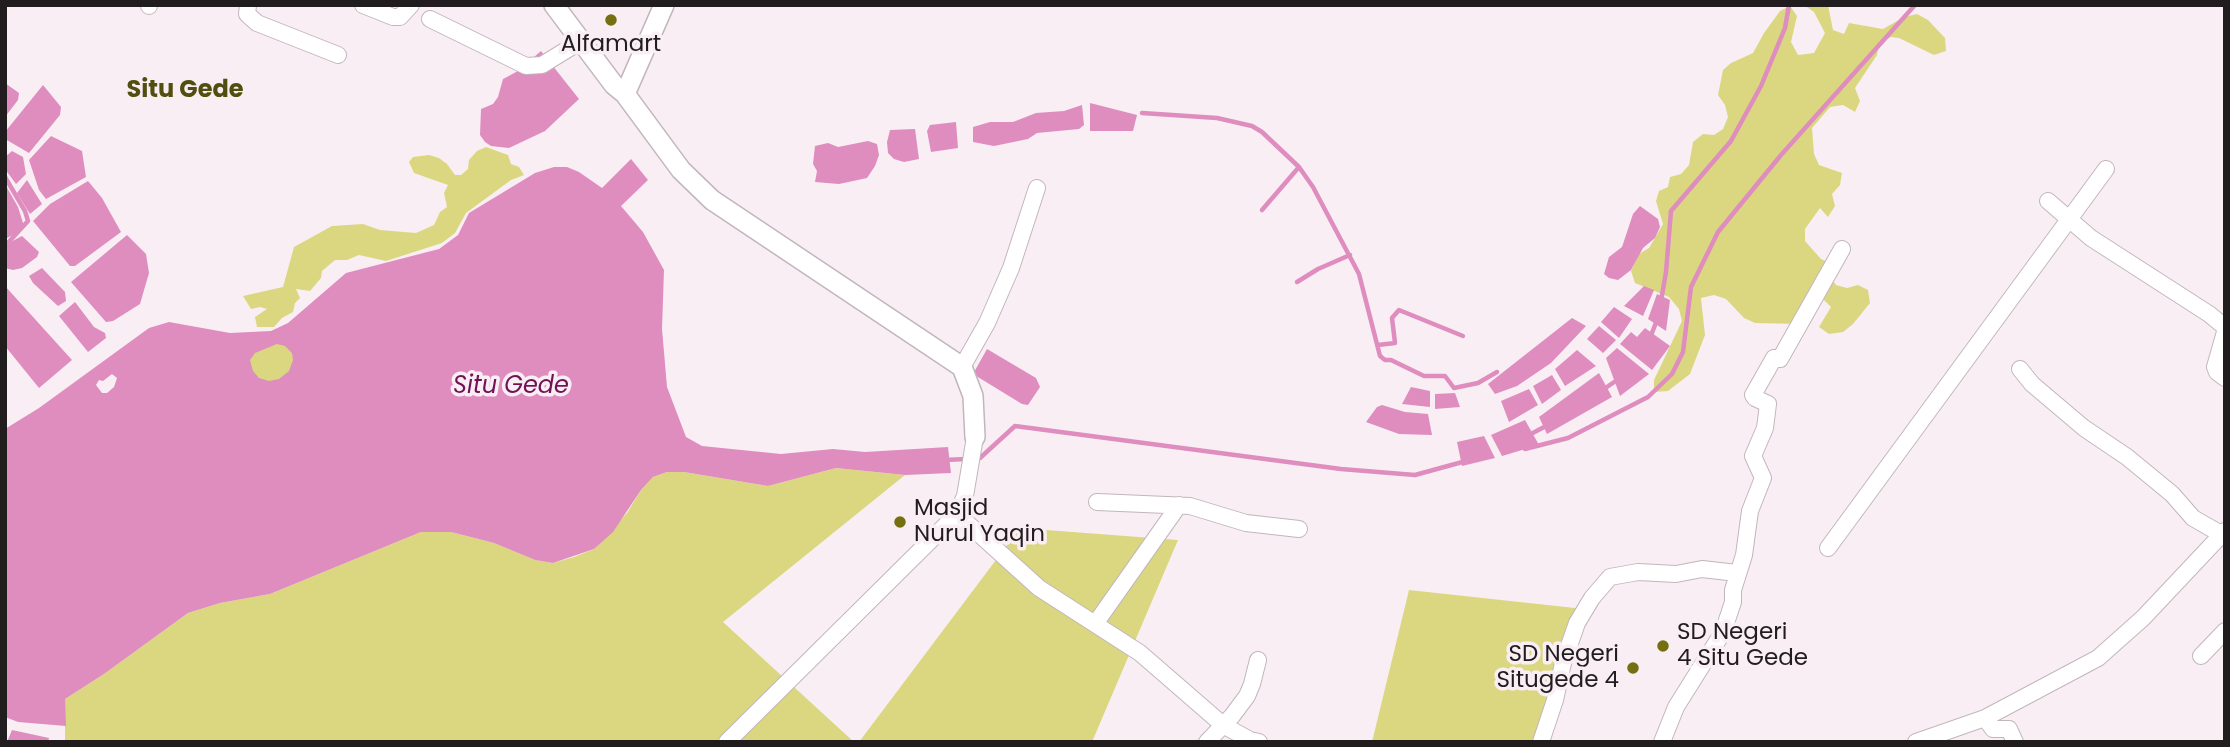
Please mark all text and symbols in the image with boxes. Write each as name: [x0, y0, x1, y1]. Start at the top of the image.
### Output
marker: Alfamart: [603, 12, 619, 28]
place label: Alfamart: [561, 31, 661, 59]
district label: Situ Gede: [127, 77, 243, 105]
water label: Situ Gede: [453, 373, 569, 401]
place label: Masjid Nurul Yaqin: [914, 495, 1045, 549]
marker: Masjid Nurul Yaqin: [892, 514, 908, 530]
place label: SD Negeri 4 Situ Gede: [1677, 619, 1808, 673]
marker: SD Negeri 4 Situ Gede: [1655, 638, 1671, 654]
place label: SD Negeri Situgede 4: [1497, 641, 1619, 695]
marker: SD Negeri Situgede 4: [1625, 660, 1641, 676]

